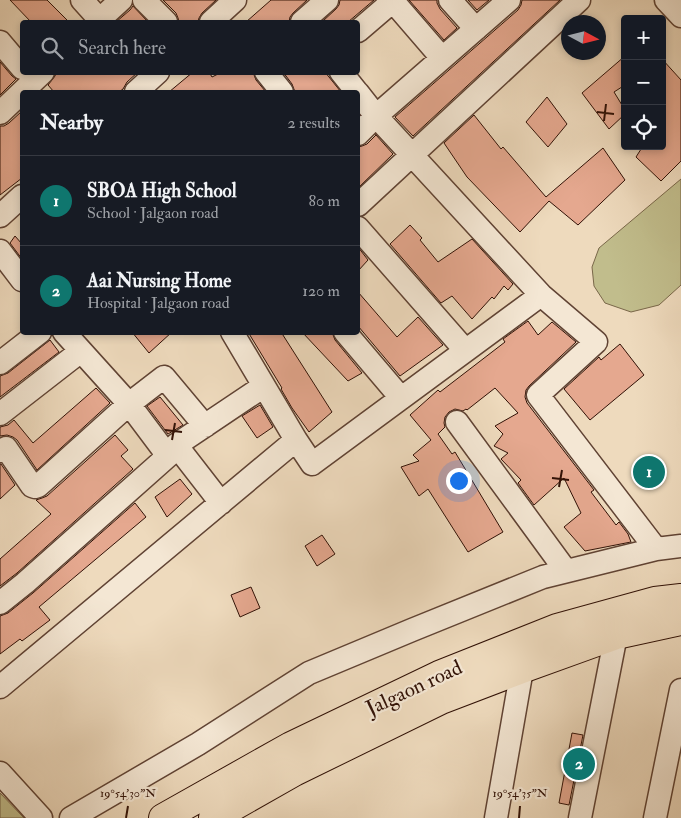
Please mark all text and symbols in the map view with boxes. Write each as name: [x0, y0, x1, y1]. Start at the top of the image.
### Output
north arrow: [561, 15, 606, 60]
map controls: [621, 15, 666, 150]
button: +: [621, 15, 666, 60]
search box: [20, 20, 360, 75]
icon: search: [38, 34, 66, 62]
text: Search here: [78, 36, 166, 60]
button: −: [621, 60, 666, 105]
button: locate: [621, 105, 666, 150]
text: Nearby: [40, 109, 103, 136]
text: 2 results: [287, 113, 340, 133]
text: SBOA High School: [87, 179, 237, 203]
text: 1: [53, 191, 59, 211]
text: 80 m: [309, 191, 340, 211]
text: School · Jalgaon road: [87, 203, 219, 223]
text: Aai Nursing Home: [87, 269, 231, 293]
text: 2: [52, 281, 60, 301]
text: 120 m: [302, 281, 340, 301]
text: Hospital · Jalgaon road: [87, 293, 230, 313]
pin: 1: [633, 453, 665, 491]
your location: [446, 468, 472, 494]
street label: Jalgaon road: [361, 654, 467, 722]
pin: 2: [563, 745, 595, 783]
text: 19°54'30"N: [100, 786, 156, 801]
text: 19°54'35"N: [493, 786, 548, 801]

